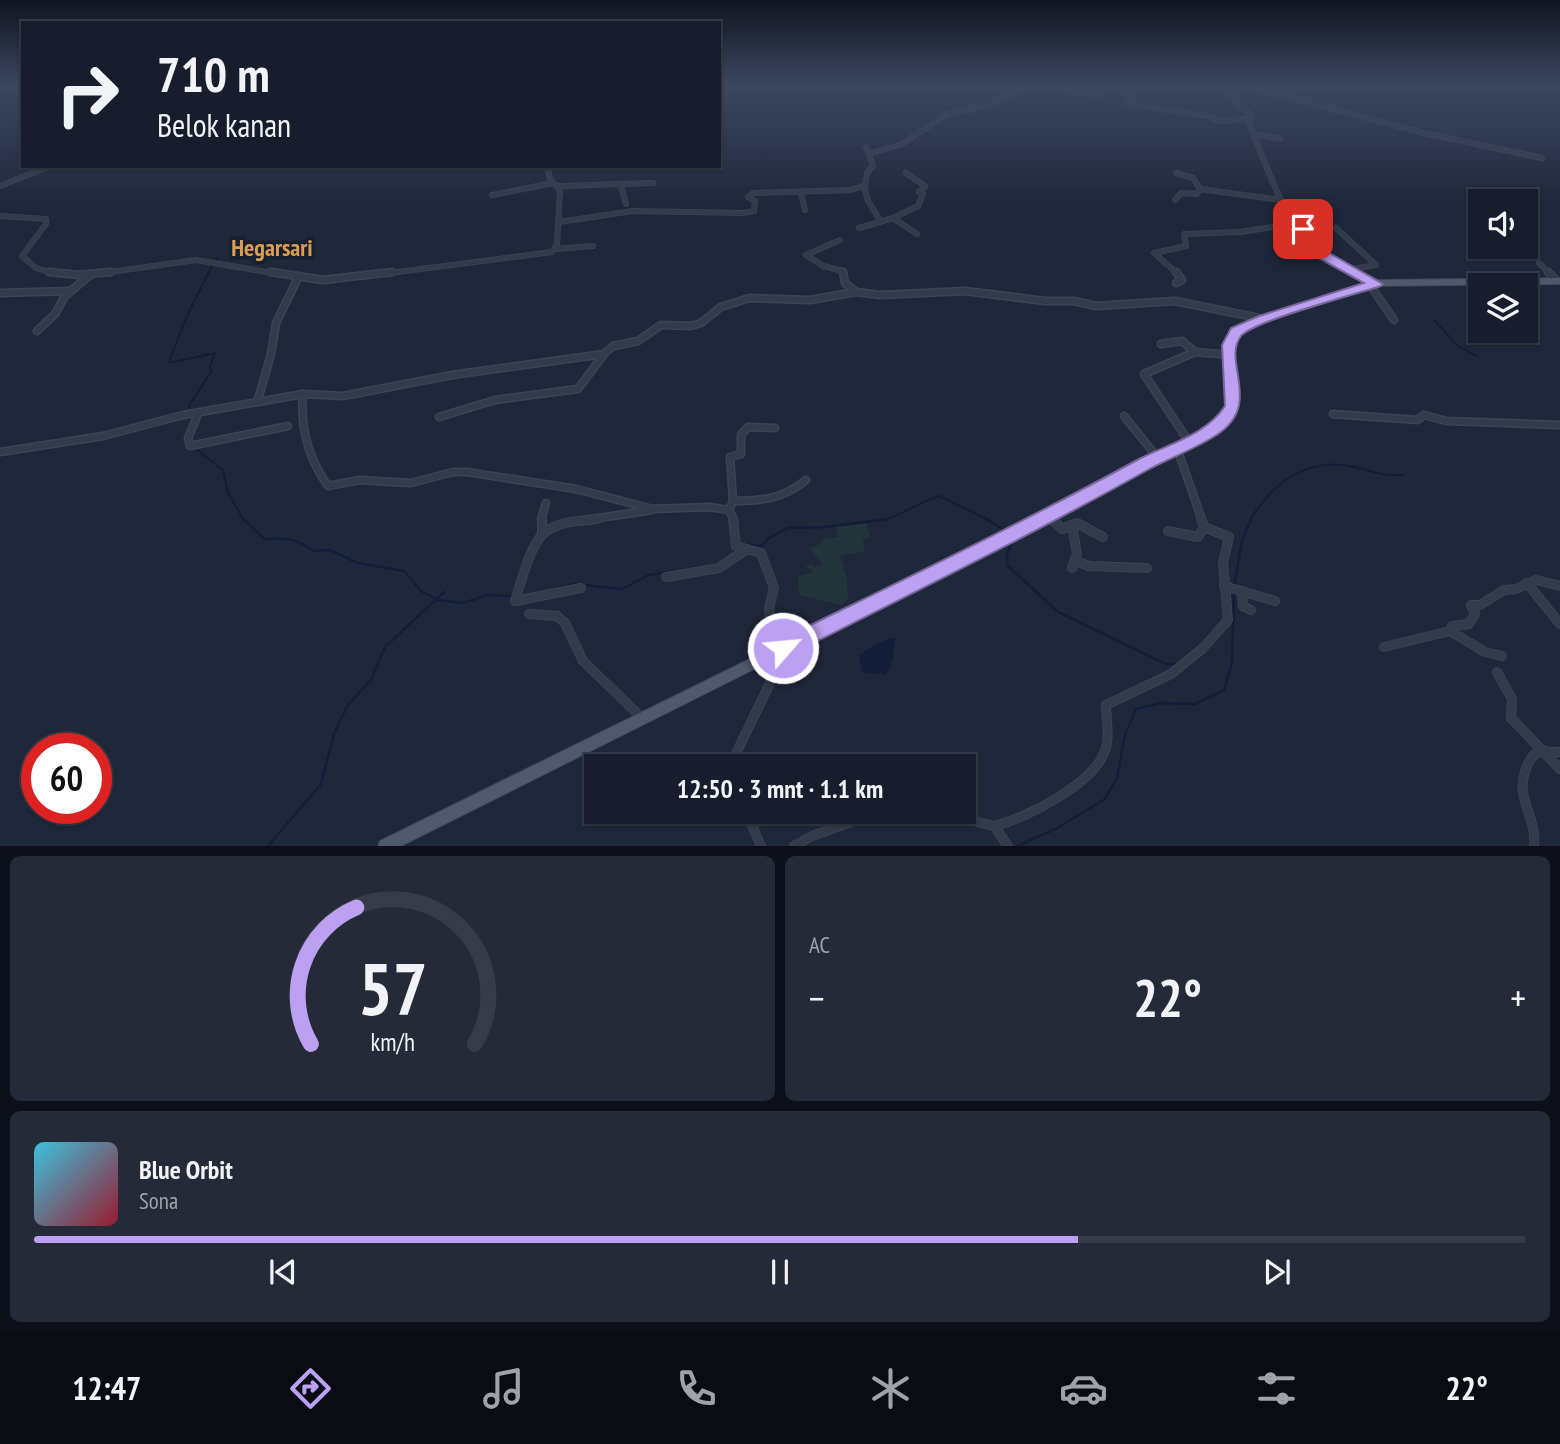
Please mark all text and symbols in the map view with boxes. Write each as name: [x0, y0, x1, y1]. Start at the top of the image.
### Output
text: 710 m: [157, 42, 270, 106]
icon: right: [42, 49, 133, 140]
text: Belok kanan: [157, 104, 291, 146]
map controls: [1468, 189, 1538, 343]
button: sound: [1468, 189, 1538, 259]
pin: [1273, 199, 1333, 259]
icon: arrive: [1284, 210, 1322, 248]
district label: Hegarsari: [231, 232, 313, 263]
button: layers: [1468, 273, 1538, 343]
position arrow: [746, 611, 820, 685]
speed limit sign: 60: [21, 733, 112, 824]
text: 12:50 · 3 mnt · 1.1 km: [677, 772, 883, 805]
text: AC: [809, 930, 830, 959]
text: 57: [358, 941, 427, 1035]
text: 22°: [1133, 964, 1202, 1031]
text: −: [809, 973, 825, 1022]
text: +: [1510, 973, 1526, 1022]
text: km/h: [370, 1026, 415, 1058]
text: Blue Orbit: [139, 1153, 233, 1186]
text: Sona: [139, 1186, 178, 1215]
icon: previous: [264, 1253, 302, 1291]
icon: pause: [761, 1253, 799, 1291]
icon: next: [1258, 1253, 1296, 1291]
icon: directions: [286, 1364, 335, 1413]
icon: music: [479, 1364, 528, 1413]
icon: phone: [672, 1364, 721, 1413]
icon: climate: [866, 1364, 915, 1413]
icon: car: [1059, 1364, 1108, 1413]
icon: filters: [1252, 1364, 1301, 1413]
text: 12:47: [72, 1367, 141, 1409]
text: 22°: [1446, 1367, 1488, 1409]

